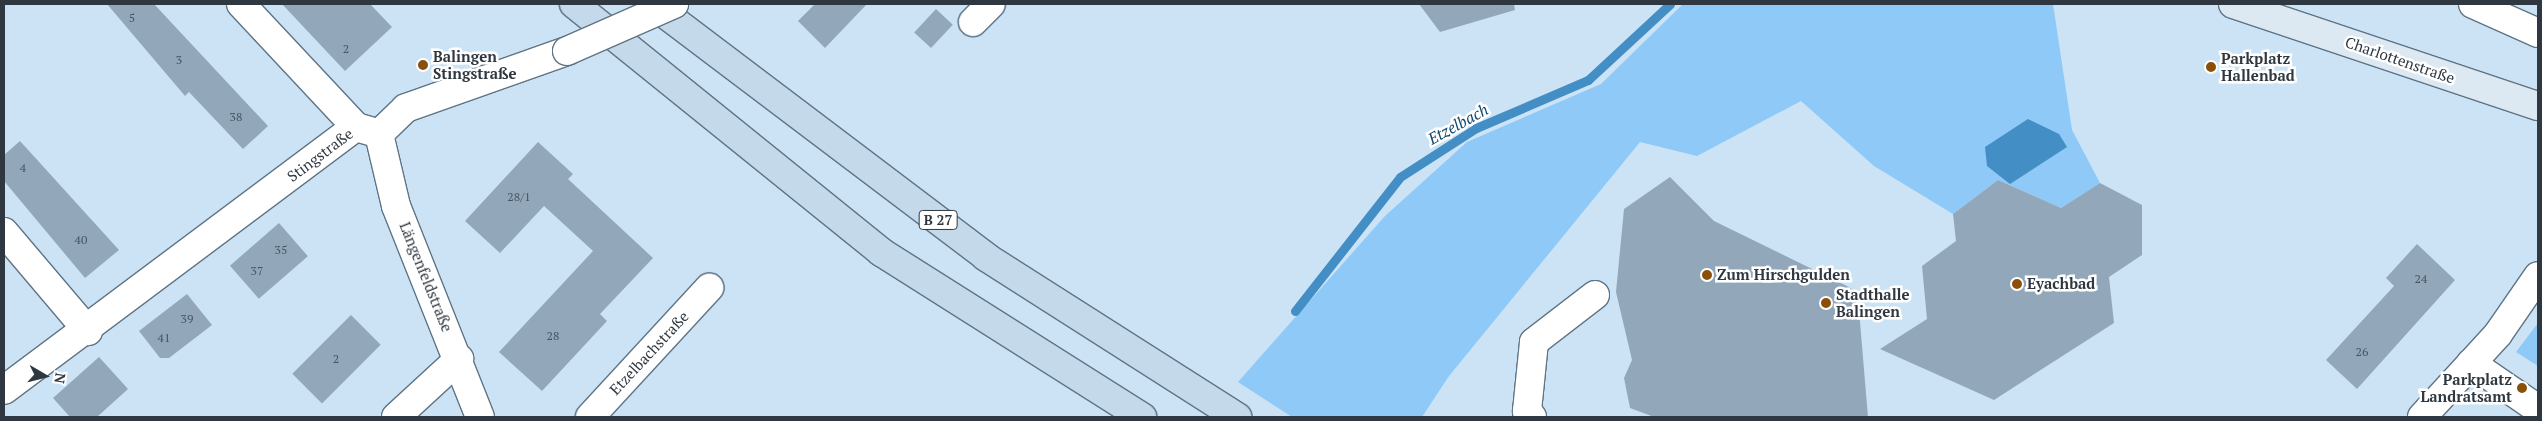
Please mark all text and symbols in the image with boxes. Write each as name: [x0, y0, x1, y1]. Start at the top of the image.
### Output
house number: 5: [129, 11, 135, 25]
street label: Charlottenstraße: [2343, 33, 2457, 87]
house number: 2: [343, 42, 349, 56]
place label: Balingen Stingstraße: [433, 47, 517, 82]
place label: Parkplatz Hallenbad: [2221, 49, 2295, 84]
house number: 3: [176, 53, 182, 67]
marker: Balingen Stingstraße: [417, 59, 429, 71]
marker: Parkplatz Hallenbad: [2205, 61, 2217, 73]
water label: Etzelbach: [1425, 100, 1491, 148]
house number: 38: [230, 110, 242, 124]
street label: Stingstraße: [284, 125, 356, 185]
house number: 4: [20, 161, 26, 175]
house number: 28/1: [507, 190, 531, 204]
road number: B 27: [918, 208, 958, 232]
street label: Längenfeldstraße: [396, 219, 456, 335]
house number: 40: [75, 233, 87, 247]
house number: 35: [275, 243, 287, 257]
house number: 37: [251, 264, 263, 278]
place label: Zum Hirschgulden: [1717, 266, 1850, 284]
marker: Zum Hirschgulden: [1701, 269, 1713, 281]
house number: 24: [2415, 272, 2427, 286]
place label: Eyachbad: [2027, 275, 2095, 293]
marker: Eyachbad: [2011, 278, 2023, 290]
place label: Stadthalle Balingen: [1836, 285, 1910, 320]
marker: Stadthalle Balingen: [1820, 297, 1832, 309]
street label: Etzelbachstraße: [606, 308, 692, 398]
house number: 39: [181, 312, 193, 326]
house number: 28: [547, 329, 559, 343]
house number: 41: [158, 331, 170, 345]
house number: 26: [2356, 345, 2368, 359]
north arrow: [20, 351, 70, 401]
house number: 2: [333, 352, 339, 366]
place label: Parkplatz Landratsamt: [2420, 370, 2512, 405]
text: N: [50, 372, 70, 385]
marker: Parkplatz Landratsamt: [2516, 382, 2528, 394]

